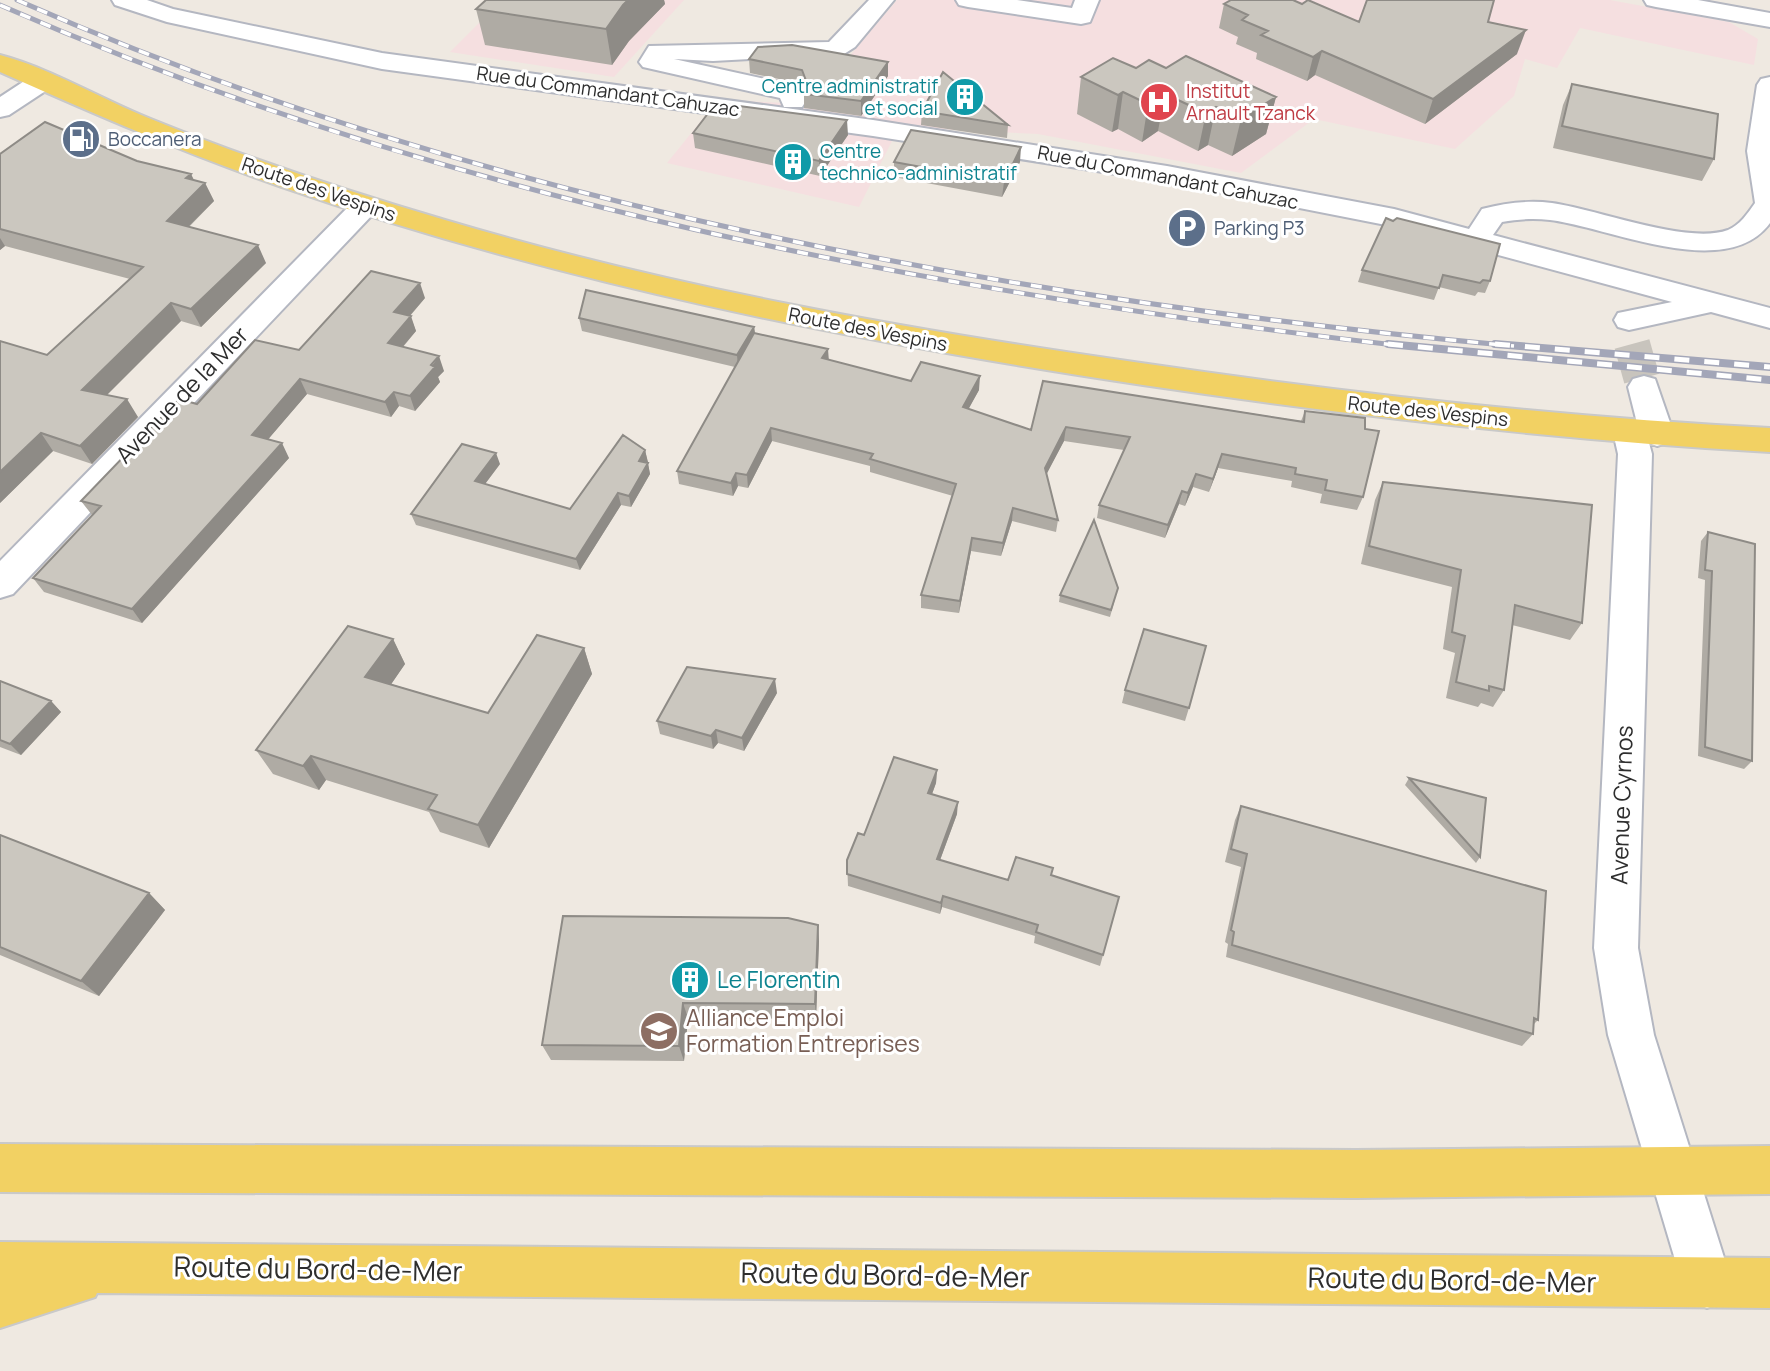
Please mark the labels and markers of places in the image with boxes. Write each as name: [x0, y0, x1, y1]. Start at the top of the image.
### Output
place label: Centre administratif et social: [762, 73, 938, 121]
building icon: Centre administratif et social: [944, 76, 986, 118]
place label: Institut Arnault Tzanck: [1186, 78, 1316, 126]
hospital icon: Institut Arnault Tzanck: [1138, 81, 1180, 123]
fuel station icon: Boccanera: [60, 118, 102, 160]
place label: Boccanera: [108, 126, 201, 152]
place label: Centre technico-administratif: [820, 138, 1017, 186]
building icon: Centre technico-administratif: [772, 141, 814, 183]
parking icon: Parking P3: [1166, 207, 1208, 249]
place label: Parking P3: [1214, 215, 1305, 241]
building icon: Le Florentin: [669, 959, 711, 1001]
place label: Le Florentin: [717, 963, 840, 995]
place label: Alliance Emploi Formation Entreprises: [686, 1001, 920, 1059]
school or university icon: Alliance Emploi Formation Entreprises: [638, 1010, 680, 1052]

